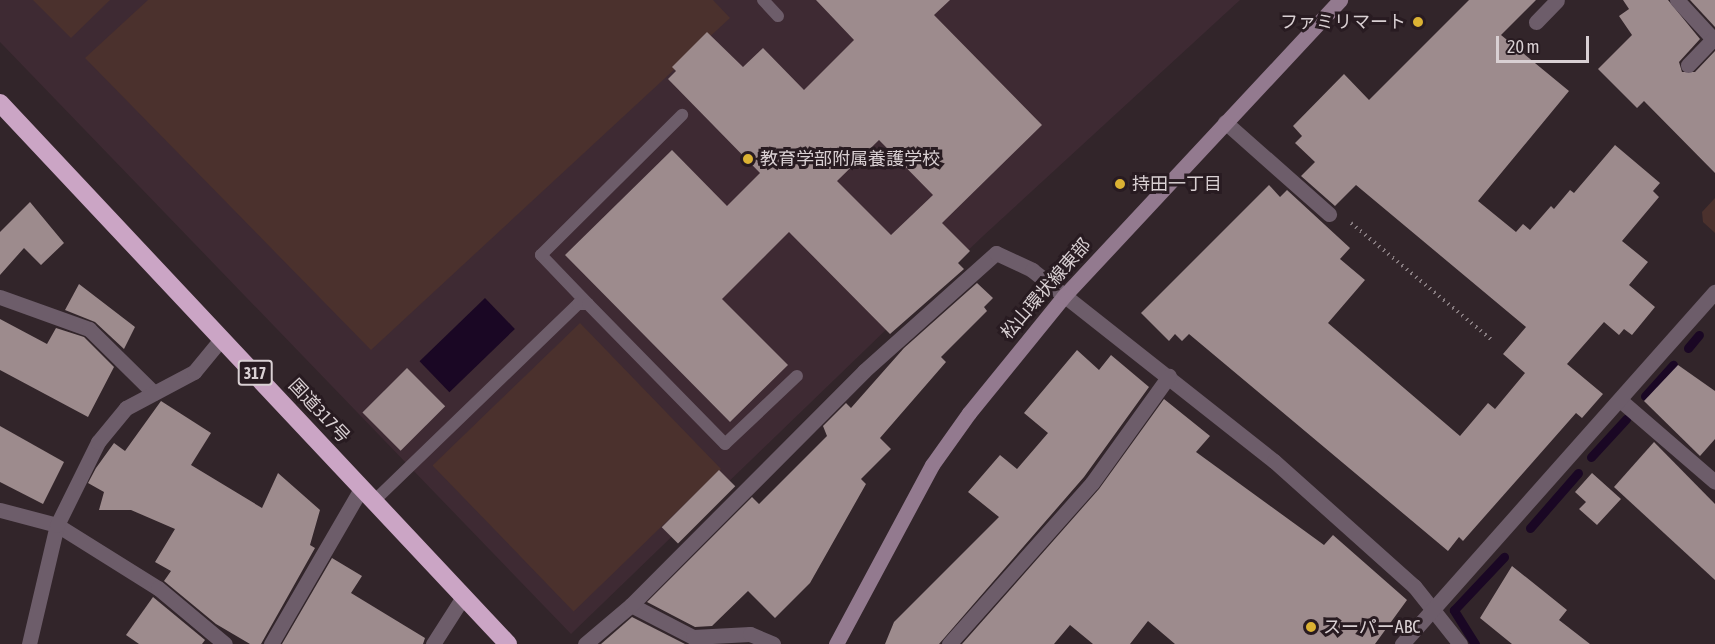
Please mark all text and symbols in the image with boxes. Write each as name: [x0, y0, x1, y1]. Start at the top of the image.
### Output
place label: ファミリマート: [1280, 11, 1406, 33]
marker: ファミリマート: [1411, 15, 1425, 29]
scale bar: [1499, 24, 1592, 62]
text: 20 m: [1507, 36, 1539, 57]
place label: 教育学部附属養護学校: [760, 148, 940, 170]
marker: 教育学部附属養護学校: [741, 152, 755, 166]
place label: 持田一丁目: [1132, 173, 1222, 195]
marker: 持田一丁目: [1113, 177, 1127, 191]
street label: 松山環状線東部: [997, 234, 1095, 344]
road number: 317: [237, 360, 273, 386]
street label: 国道317号: [284, 375, 354, 447]
place label: スーパーABC: [1323, 616, 1420, 638]
marker: スーパーABC: [1304, 620, 1318, 634]

